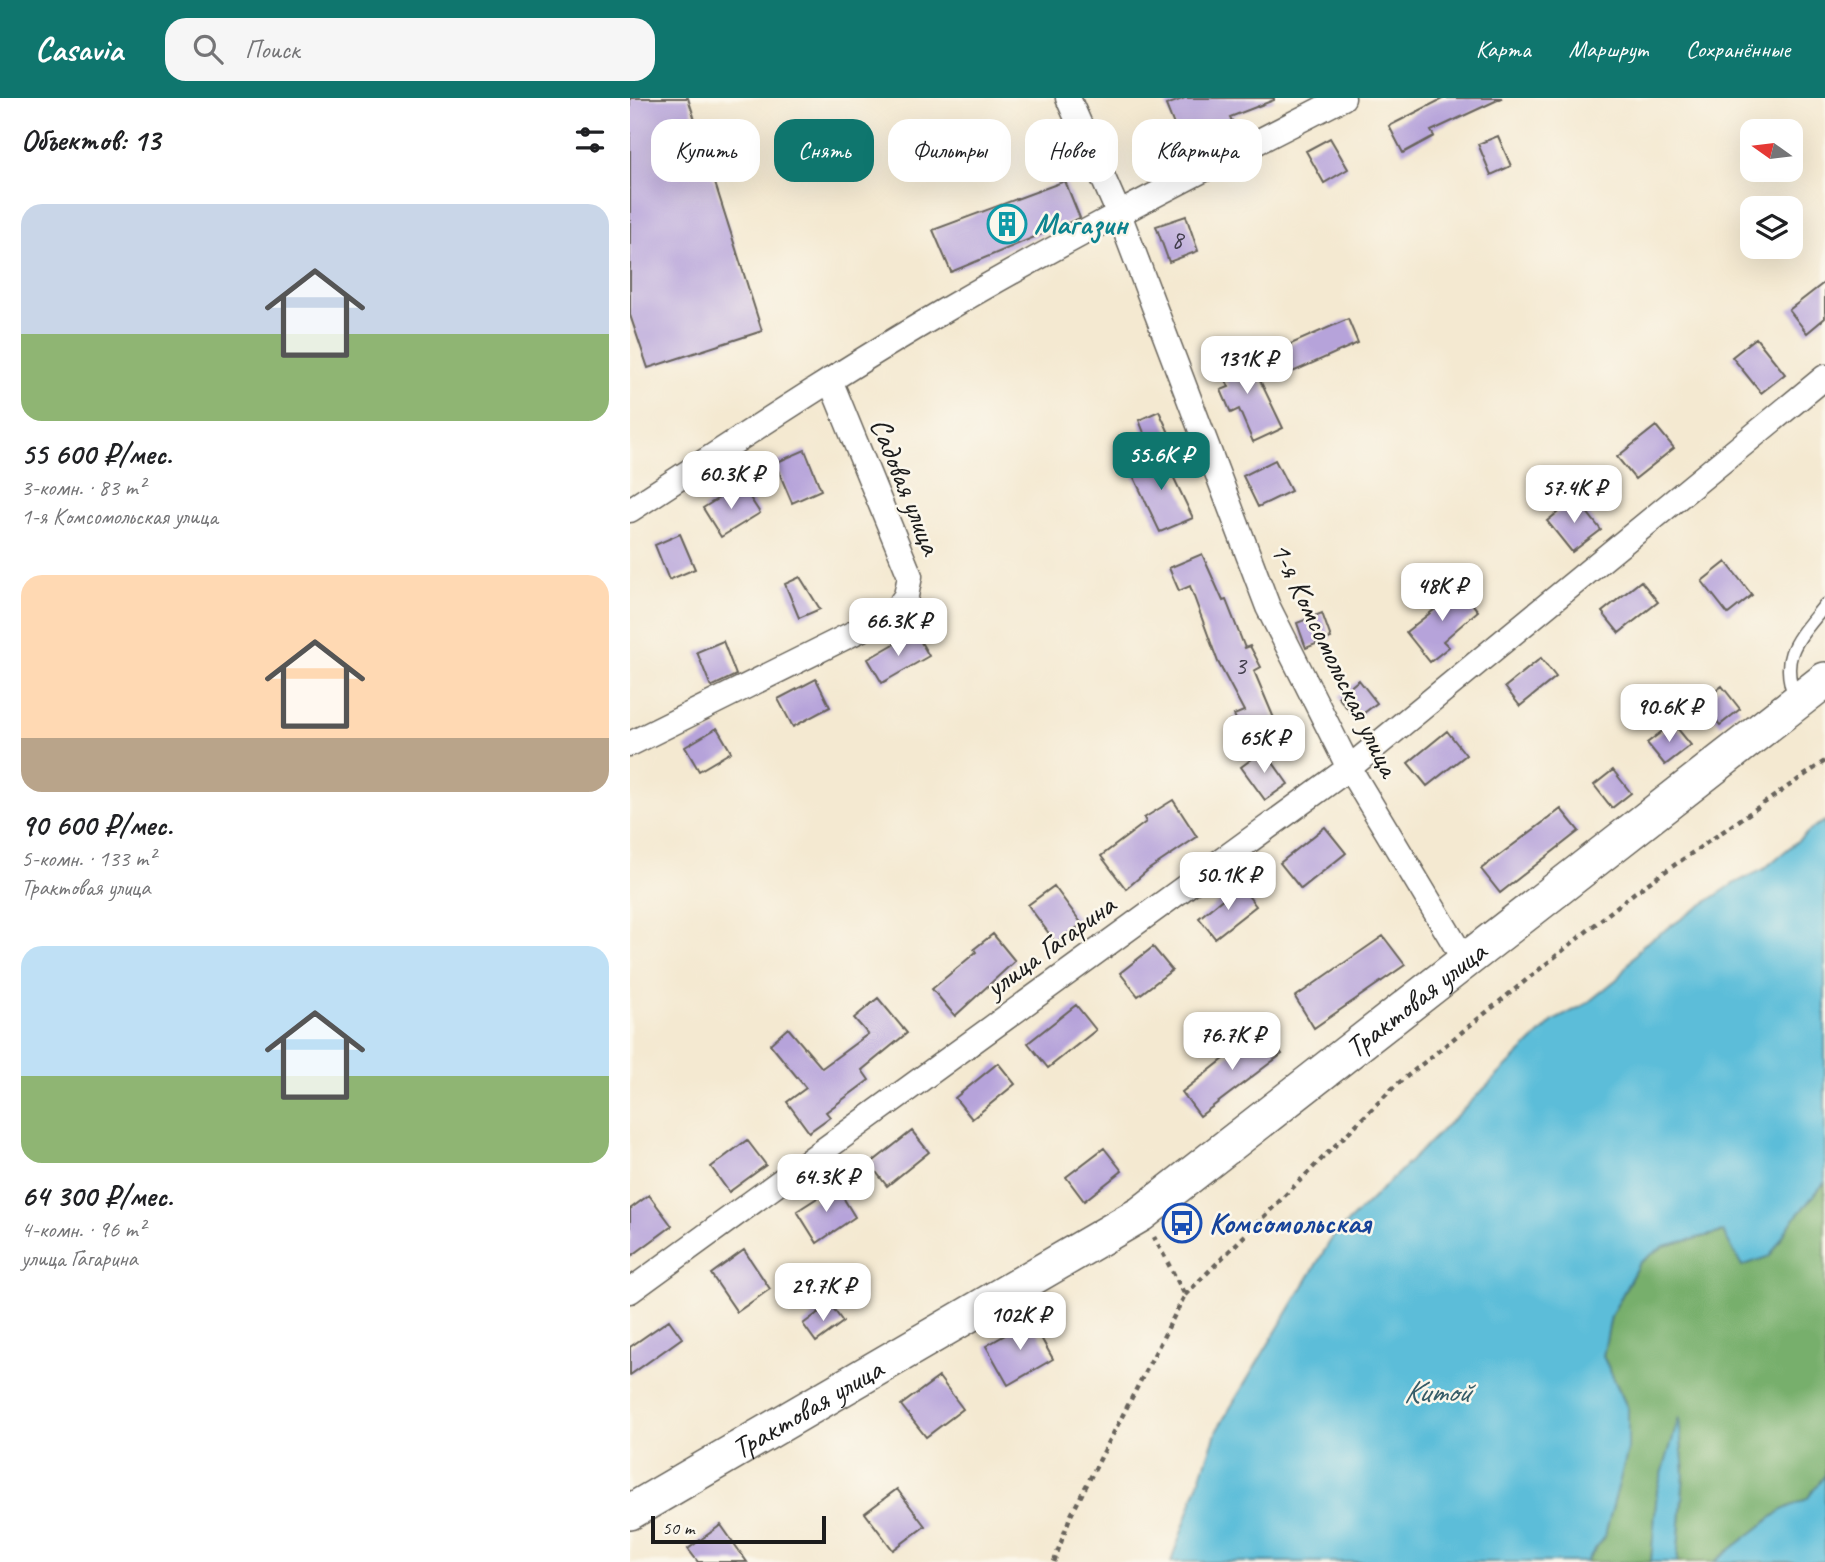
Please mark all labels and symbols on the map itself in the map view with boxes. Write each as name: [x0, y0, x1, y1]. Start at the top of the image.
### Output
north arrow: [1740, 119, 1802, 182]
building icon: Магазин: [986, 203, 1028, 245]
place label: Магазин: [1034, 205, 1130, 244]
house number: 8: [1171, 223, 1185, 256]
pin: 131K ₽: [1190, 336, 1304, 396]
street label: Садовая улица: [861, 412, 951, 562]
pin: 55.6K ₽: [1096, 432, 1226, 492]
pin: 60.3K ₽: [666, 452, 796, 511]
pin: 57.4K ₽: [1509, 466, 1639, 525]
street label: 1-я Комсомольская улица: [1262, 535, 1409, 785]
pin: 48K ₽: [1393, 564, 1491, 623]
pin: 66.3K ₽: [833, 598, 963, 658]
house number: 3: [1234, 649, 1248, 682]
pin: 90.6K ₽: [1604, 684, 1734, 744]
pin: 65K ₽: [1215, 716, 1313, 775]
pin: 50.1K ₽: [1163, 852, 1293, 912]
street label: улица Гагарина: [976, 885, 1124, 1007]
street label: Трактовая улица: [1337, 932, 1495, 1066]
pin: 76.7K ₽: [1167, 1012, 1297, 1072]
pin: 64.3K ₽: [761, 1154, 891, 1214]
bus stop icon: Комсомольская: [1161, 1202, 1203, 1244]
place label: Комсомольская: [1209, 1204, 1373, 1242]
pin: 29.7K ₽: [758, 1264, 888, 1323]
pin: 102K ₽: [963, 1292, 1077, 1352]
street label: Трактовая улица: [725, 1349, 891, 1468]
water label: Китой: [1404, 1371, 1477, 1412]
scale bar: [651, 1513, 826, 1545]

